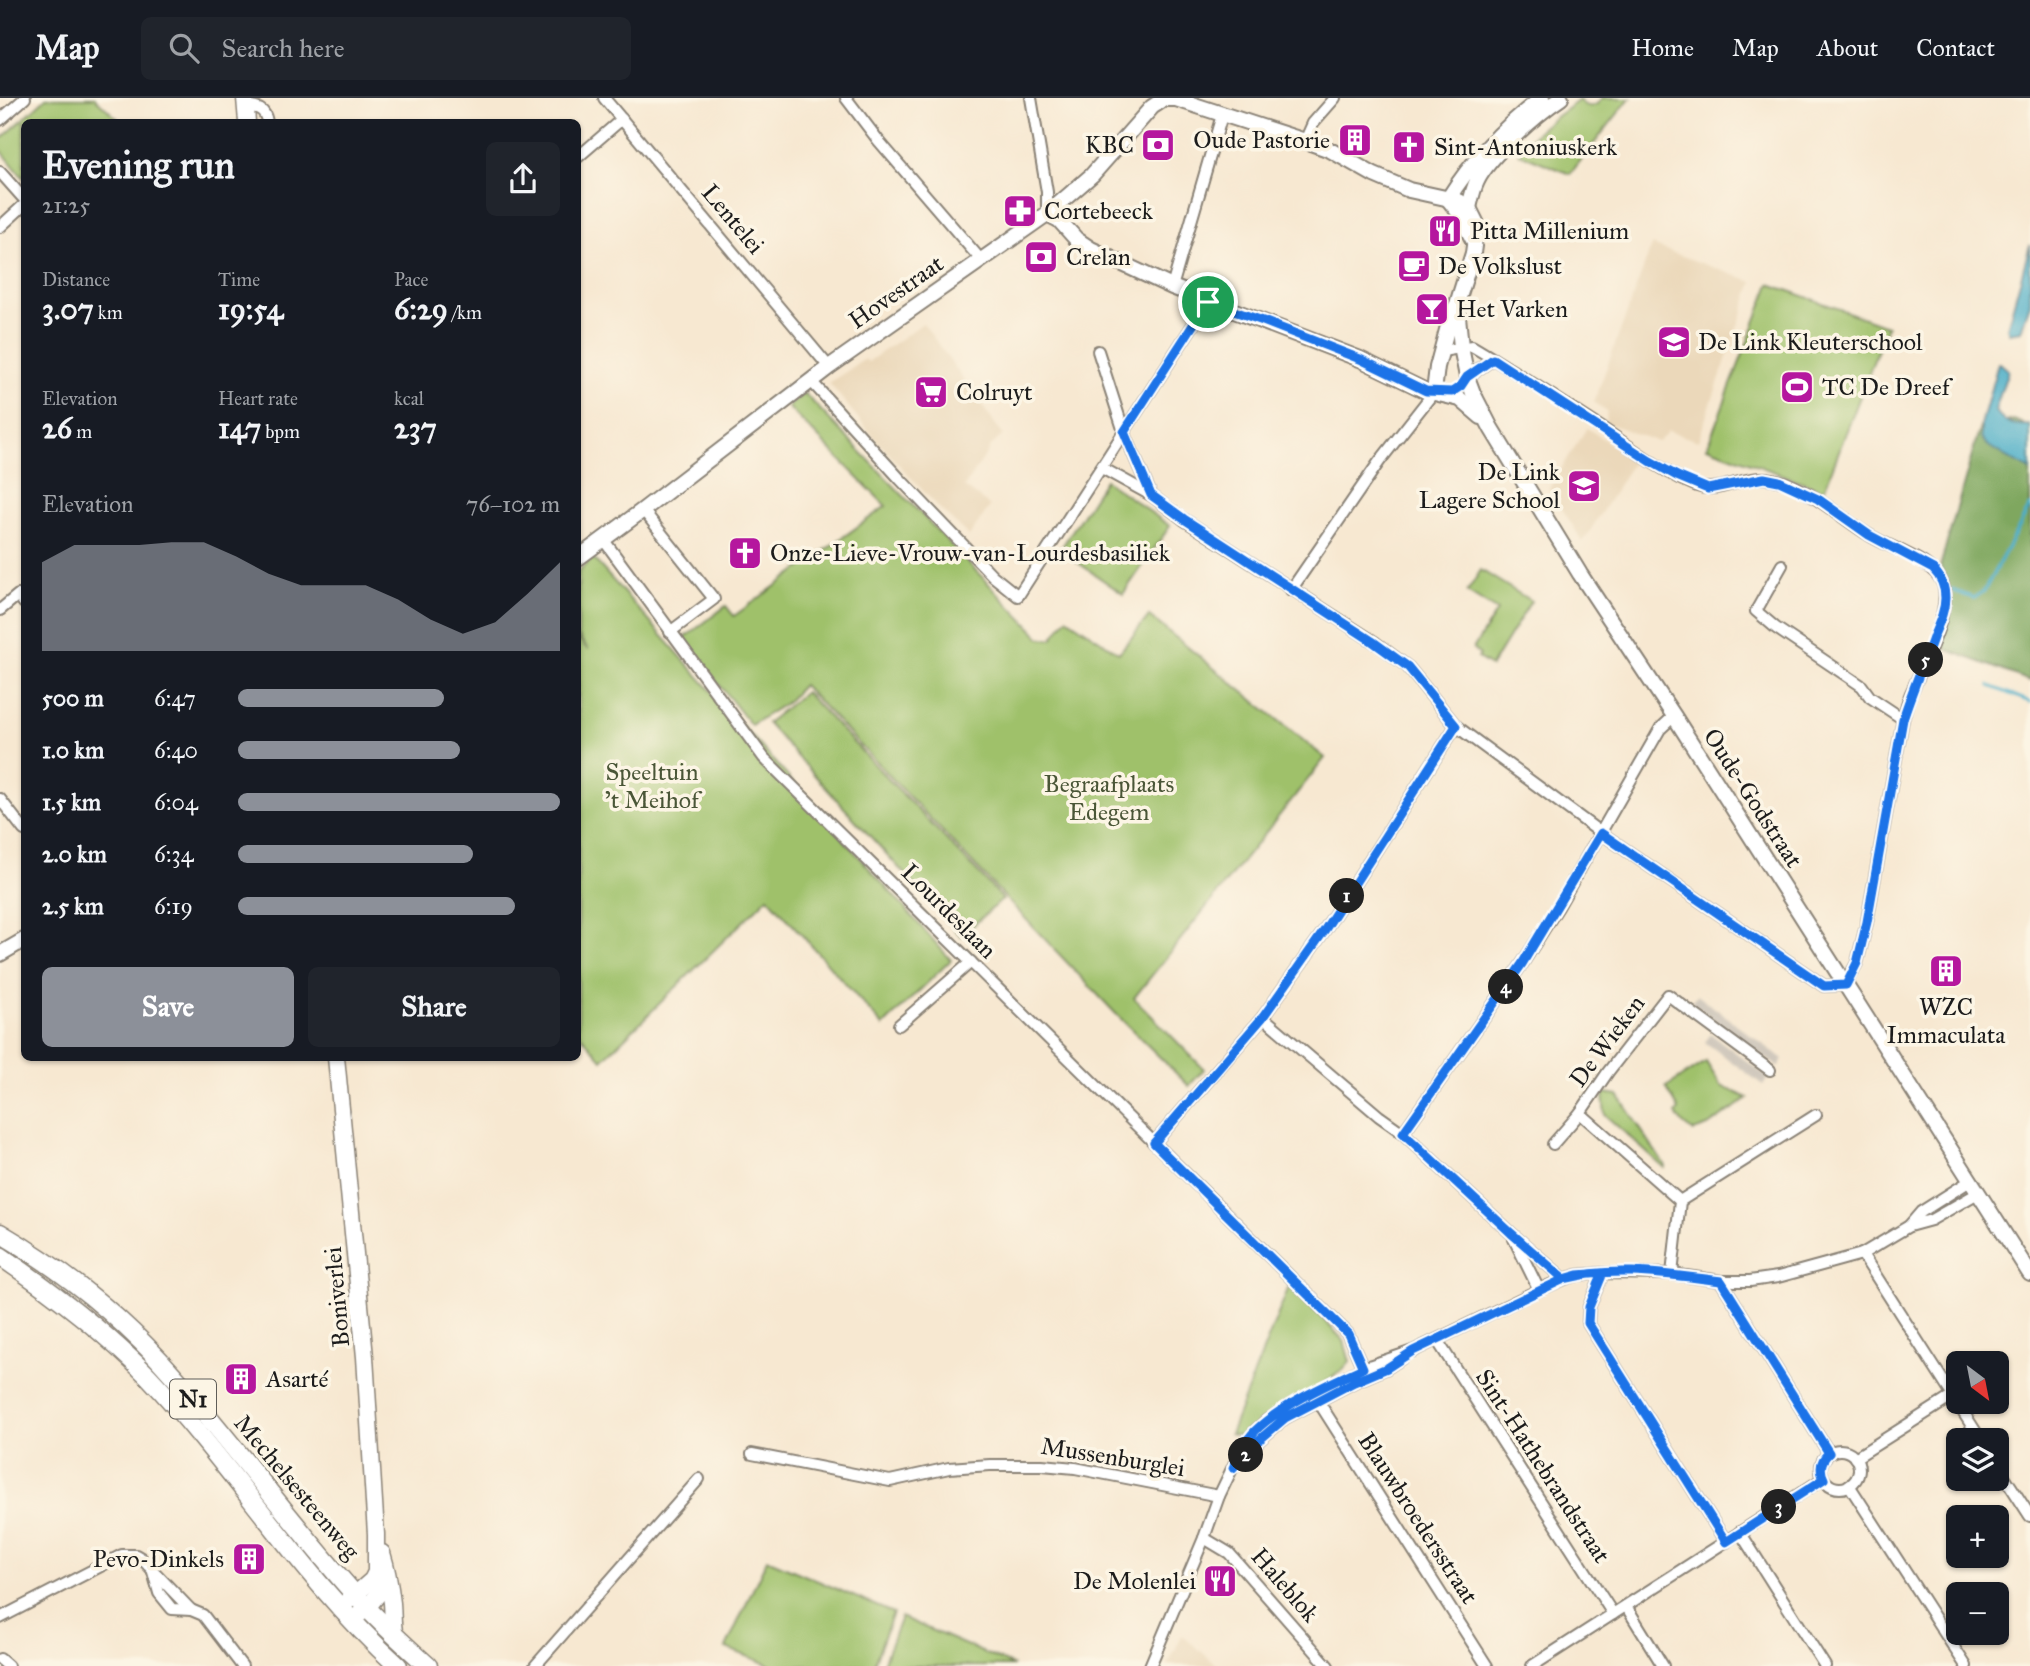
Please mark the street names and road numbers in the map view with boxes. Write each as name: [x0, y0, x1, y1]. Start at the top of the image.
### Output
street label: Lentelei: [695, 178, 771, 260]
street label: Hovestraat: [843, 248, 950, 335]
street label: Oude-Godstraat: [1697, 723, 1809, 874]
street label: Lourdeslaan: [895, 857, 1003, 965]
street label: De Wieken: [1563, 989, 1651, 1093]
street label: Boniverlei: [318, 1245, 356, 1348]
street label: Sint-Hathebrandstraat: [1469, 1363, 1617, 1569]
road number: N1: [170, 1380, 216, 1418]
street label: Mechelsesteenweg: [228, 1408, 367, 1566]
street label: Blauwbroedersstraat: [1351, 1427, 1485, 1610]
street label: Mussenburglei: [1039, 1431, 1187, 1483]
street label: Haleblok: [1245, 1542, 1326, 1629]

